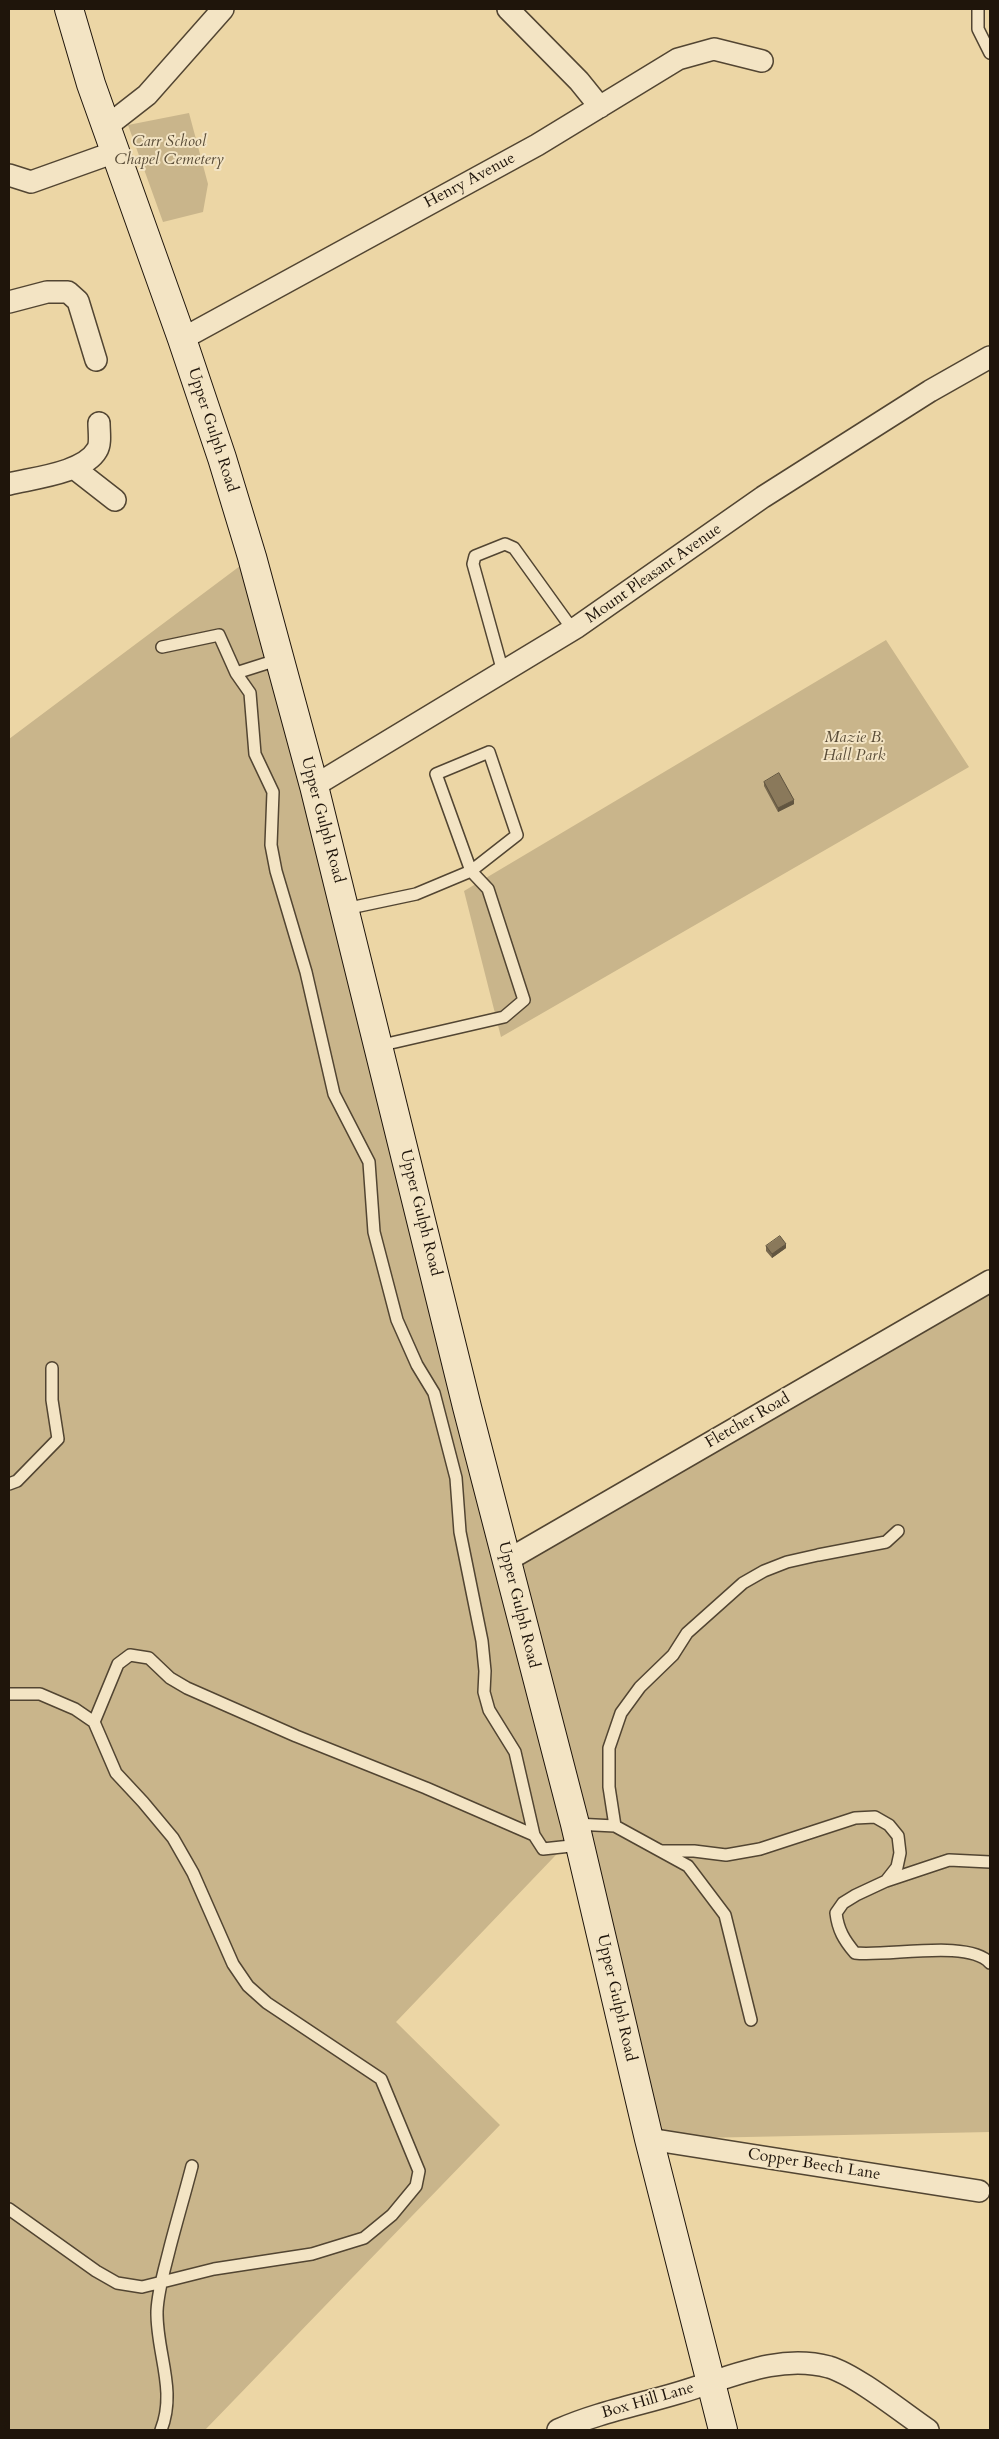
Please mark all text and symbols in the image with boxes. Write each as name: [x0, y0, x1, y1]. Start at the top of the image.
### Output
park label: Carr School Chapel Cemetery: [114, 132, 224, 170]
street label: Henry Avenue: [421, 149, 519, 213]
street label: Upper Gulph Road: [183, 365, 241, 495]
street label: Mount Pleasant Avenue: [582, 520, 726, 628]
park label: Mazie B. Hall Park: [823, 728, 885, 766]
street label: Upper Gulph Road: [296, 755, 348, 885]
street label: Upper Gulph Road: [395, 1148, 445, 1278]
street label: Fletcher Road: [702, 1389, 794, 1453]
street label: Upper Gulph Road: [493, 1540, 543, 1670]
street label: Upper Gulph Road: [592, 1933, 640, 2063]
street label: Copper Beech Lane: [746, 2145, 882, 2185]
street label: Box Hill Lane: [600, 2379, 696, 2423]

